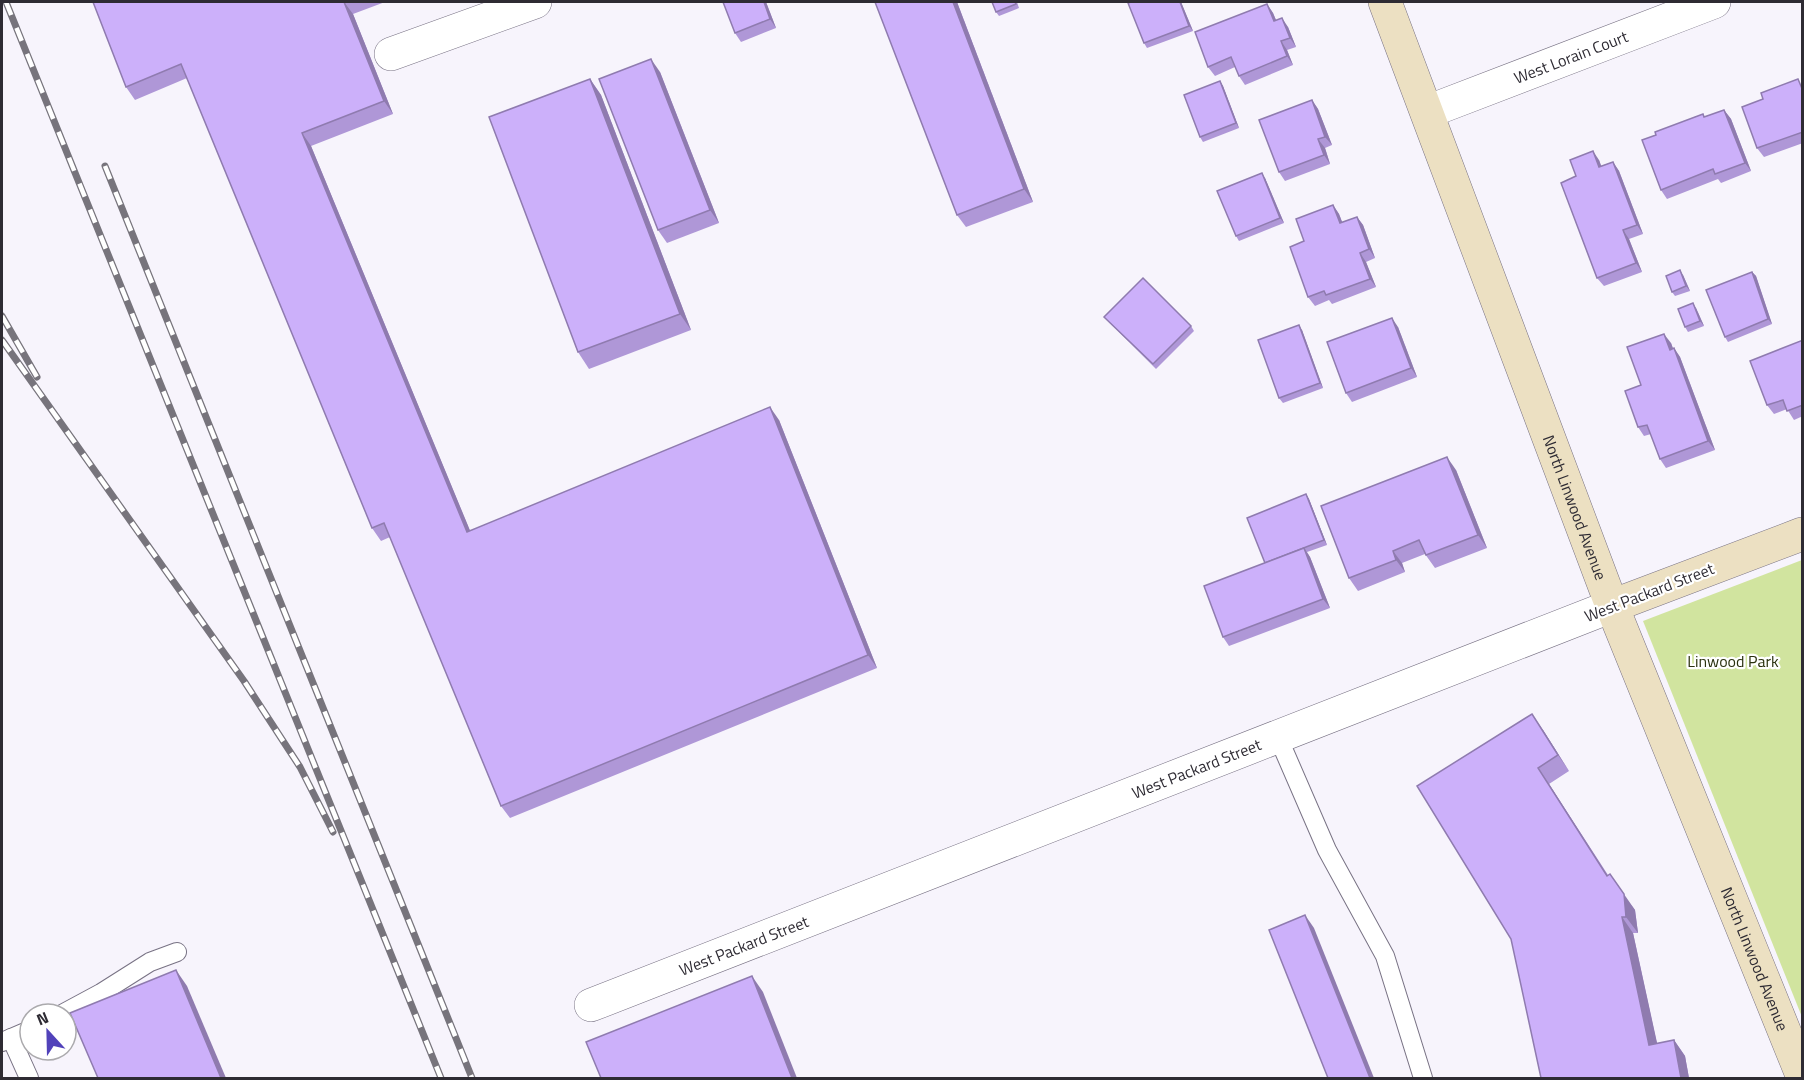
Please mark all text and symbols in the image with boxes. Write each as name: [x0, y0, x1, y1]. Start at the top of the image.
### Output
street label: West Lorain Court: [1510, 24, 1632, 90]
street label: North Linwood Avenue: [1537, 431, 1613, 583]
street label: West Packard Street: [1581, 556, 1718, 628]
park label: Linwood Park: [1687, 649, 1779, 673]
street label: West Packard Street: [1128, 732, 1265, 805]
street label: North Linwood Avenue: [1715, 883, 1795, 1034]
street label: West Packard Street: [675, 909, 812, 981]
north arrow: [18, 1002, 78, 1062]
text: N: [33, 1005, 52, 1031]

